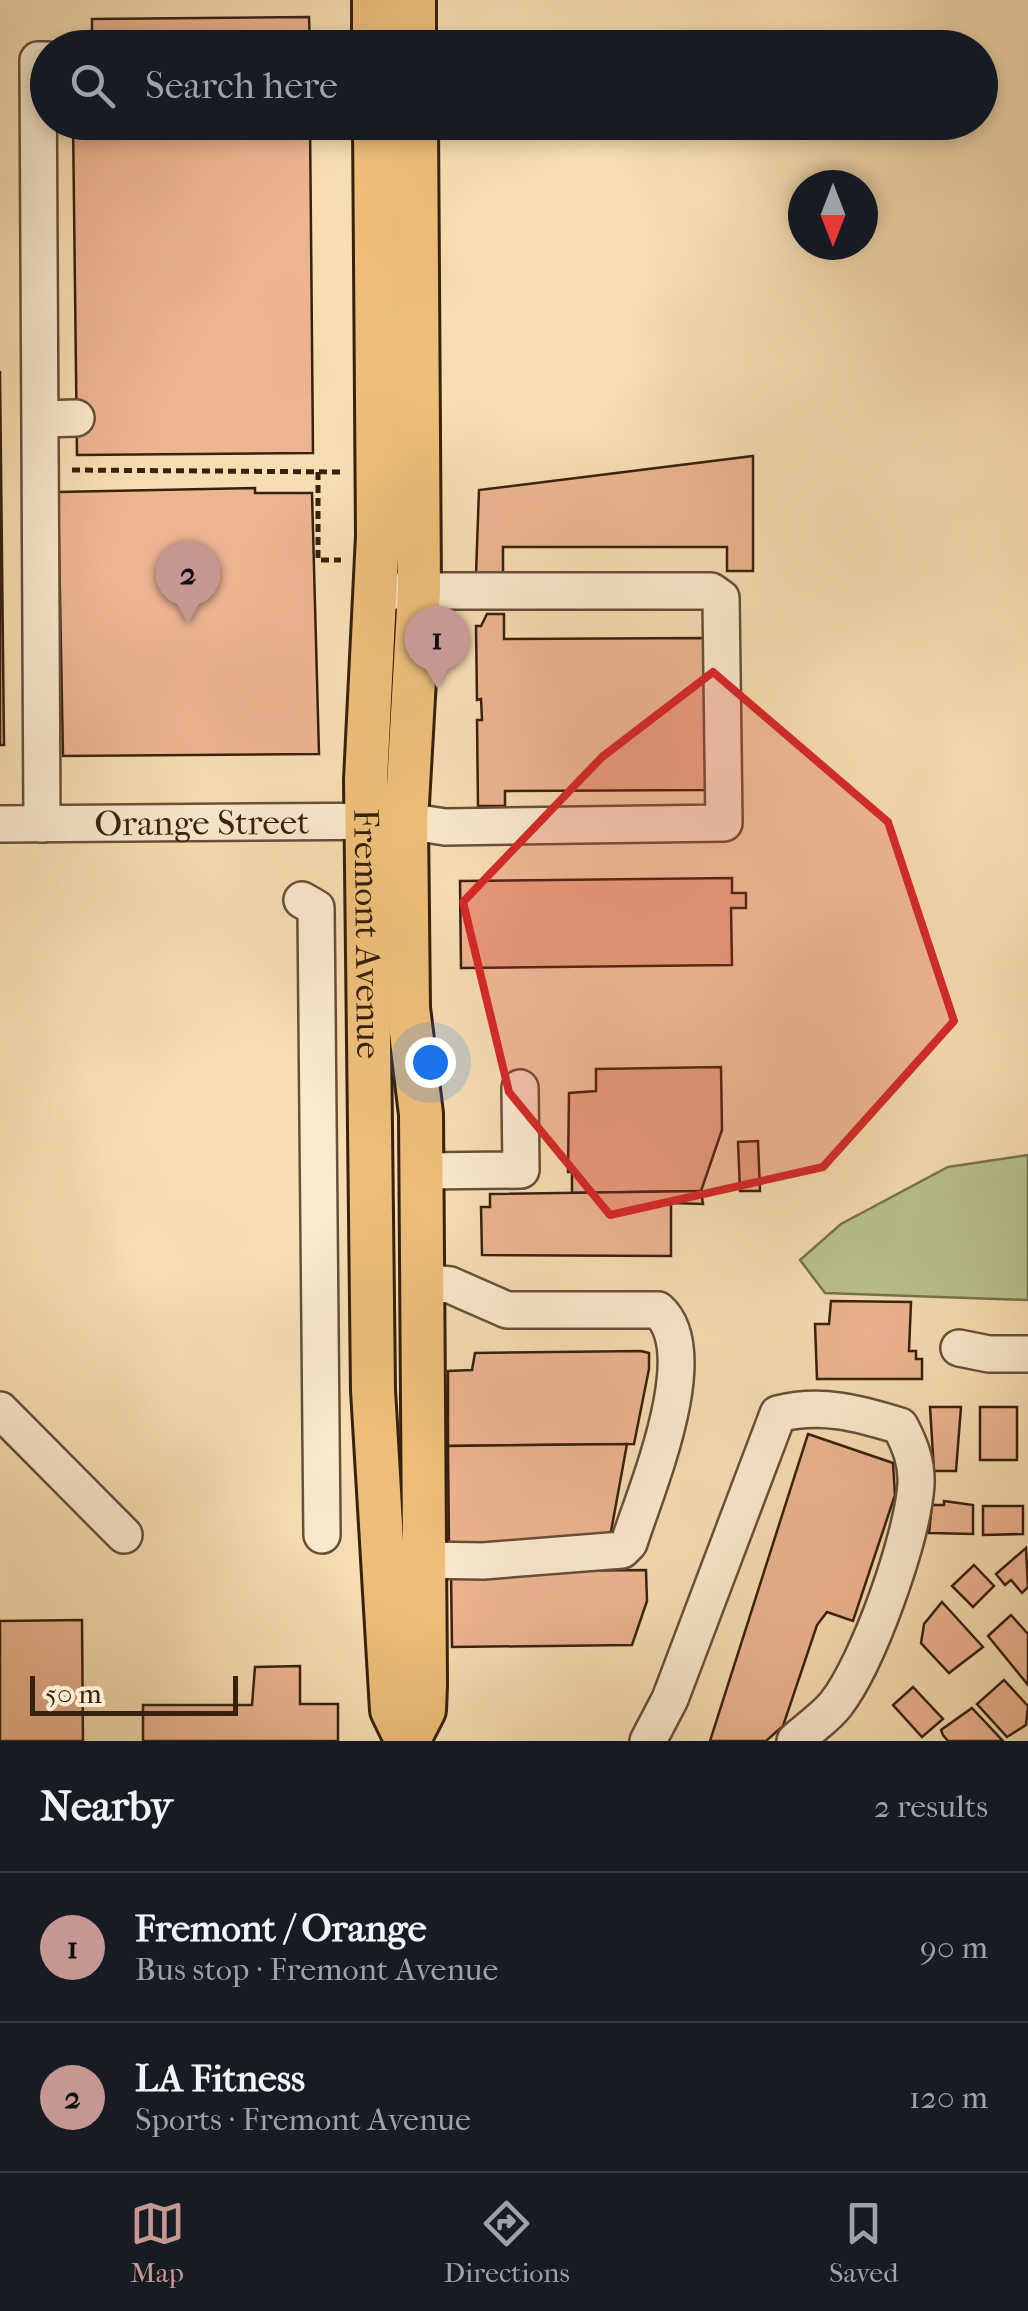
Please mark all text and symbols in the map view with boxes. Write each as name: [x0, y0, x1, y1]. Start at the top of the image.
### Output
search box: [30, 30, 998, 140]
icon: search: [65, 58, 120, 113]
text: Search here: [145, 63, 338, 108]
north arrow: [788, 170, 878, 260]
pin: 2: [156, 540, 220, 623]
pin: 1: [404, 606, 470, 688]
street label: Orange Street: [94, 801, 310, 844]
street label: Fremont Avenue: [346, 808, 390, 1059]
your location: [405, 1037, 456, 1088]
scale bar: [30, 1671, 238, 1716]
text: 50 m: [45, 1677, 102, 1710]
text: Nearby: [40, 1782, 172, 1831]
text: 2 results: [874, 1788, 988, 1825]
text: Fremont / Orange: [135, 1906, 426, 1951]
text: 1: [67, 1929, 78, 1966]
text: 90 m: [920, 1929, 988, 1966]
text: Bus stop · Fremont Avenue: [135, 1951, 498, 1988]
text: LA Fitness: [135, 2056, 305, 2101]
text: 2: [64, 2079, 81, 2116]
text: 120 m: [909, 2079, 988, 2116]
text: Sports · Fremont Avenue: [135, 2101, 471, 2138]
tab: Map: [130, 2196, 185, 2289]
tab: Directions: [444, 2196, 570, 2289]
tab: Saved: [829, 2196, 898, 2289]

